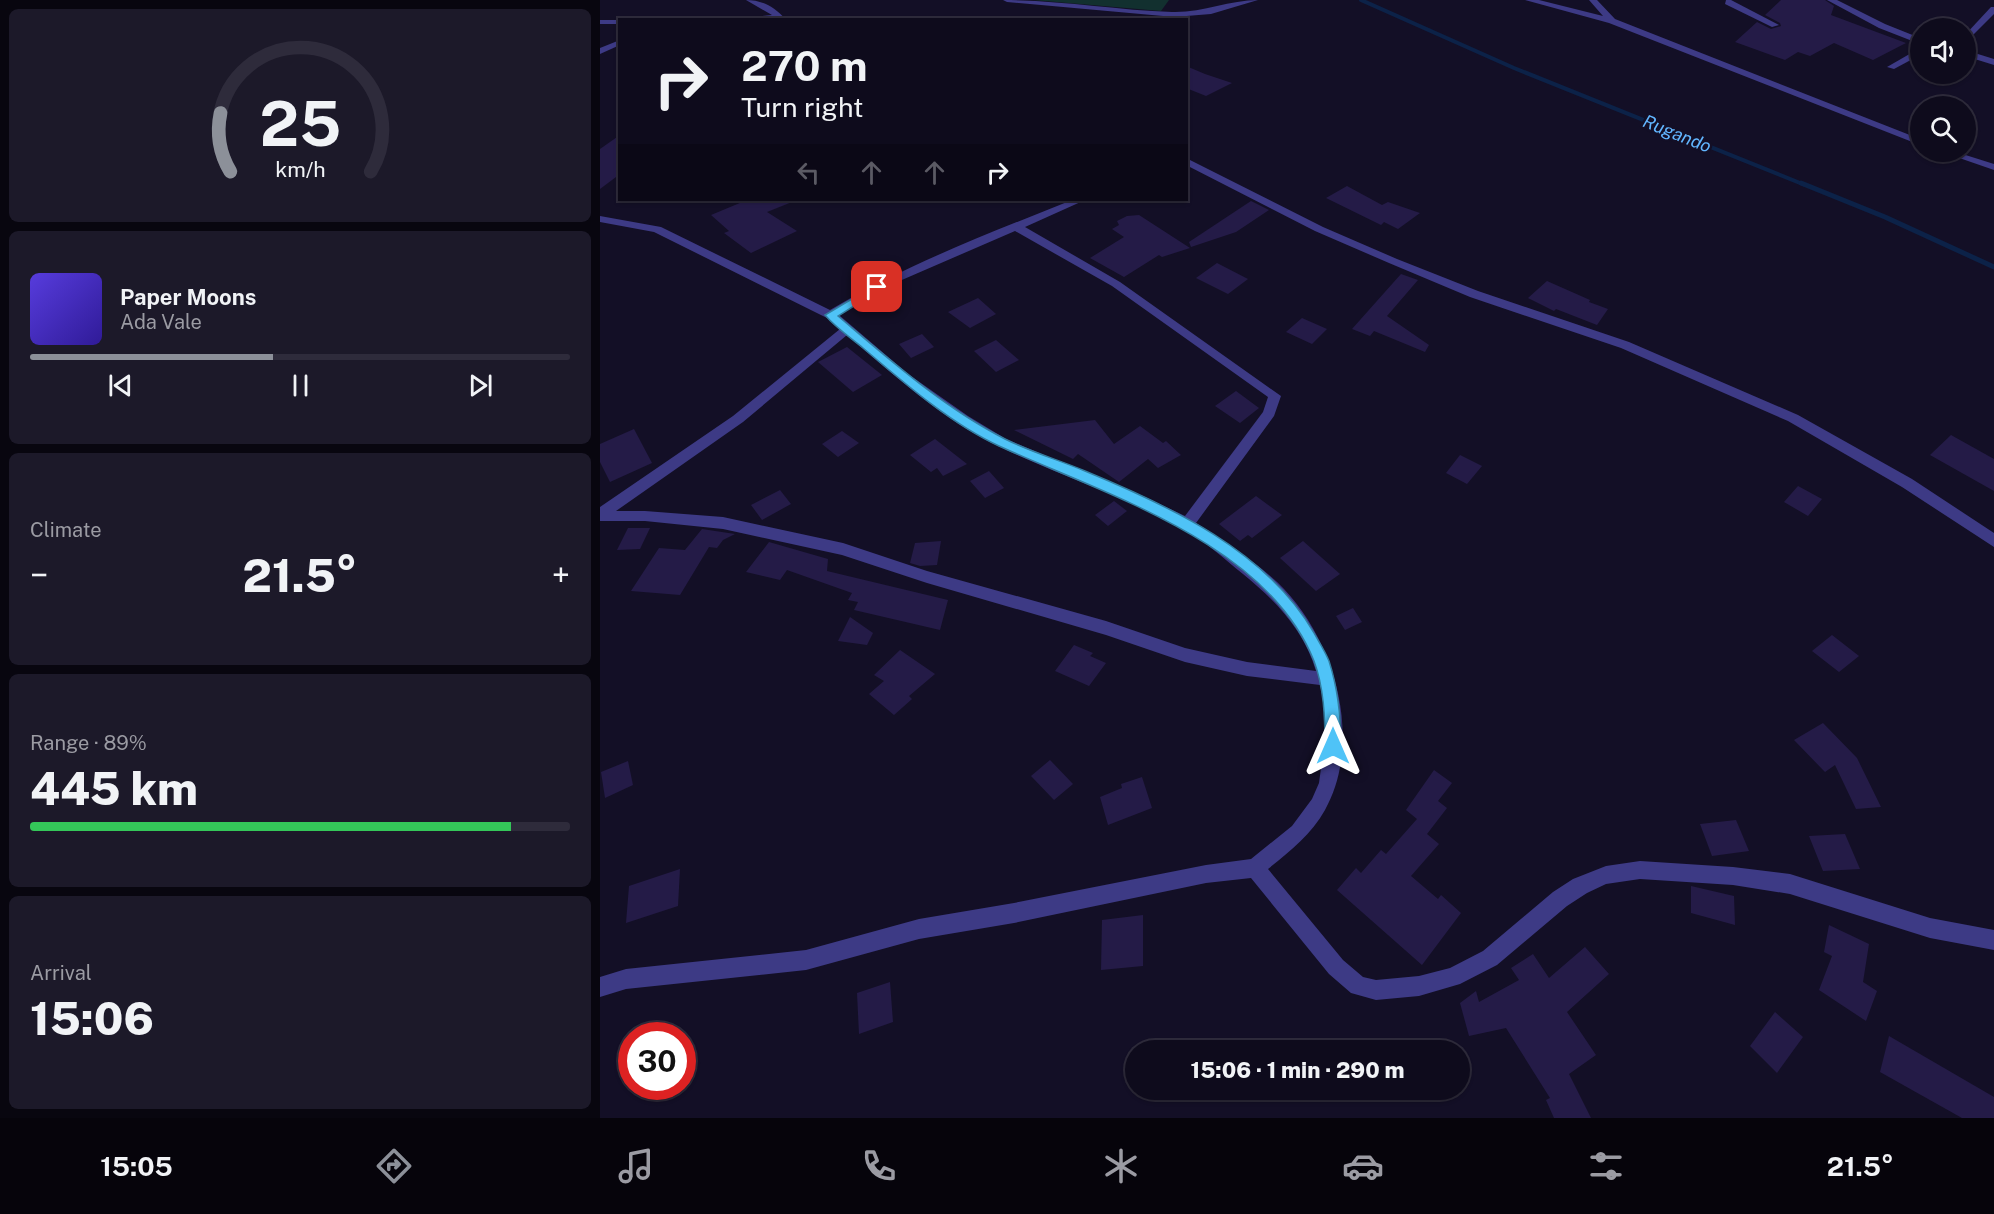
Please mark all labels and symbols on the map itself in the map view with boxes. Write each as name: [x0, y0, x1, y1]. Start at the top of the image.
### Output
water label: Rugando: [1640, 110, 1715, 157]
pin: [851, 261, 902, 312]
position arrow: [1301, 714, 1365, 778]
speed limit sign: 30: [618, 1022, 696, 1100]

